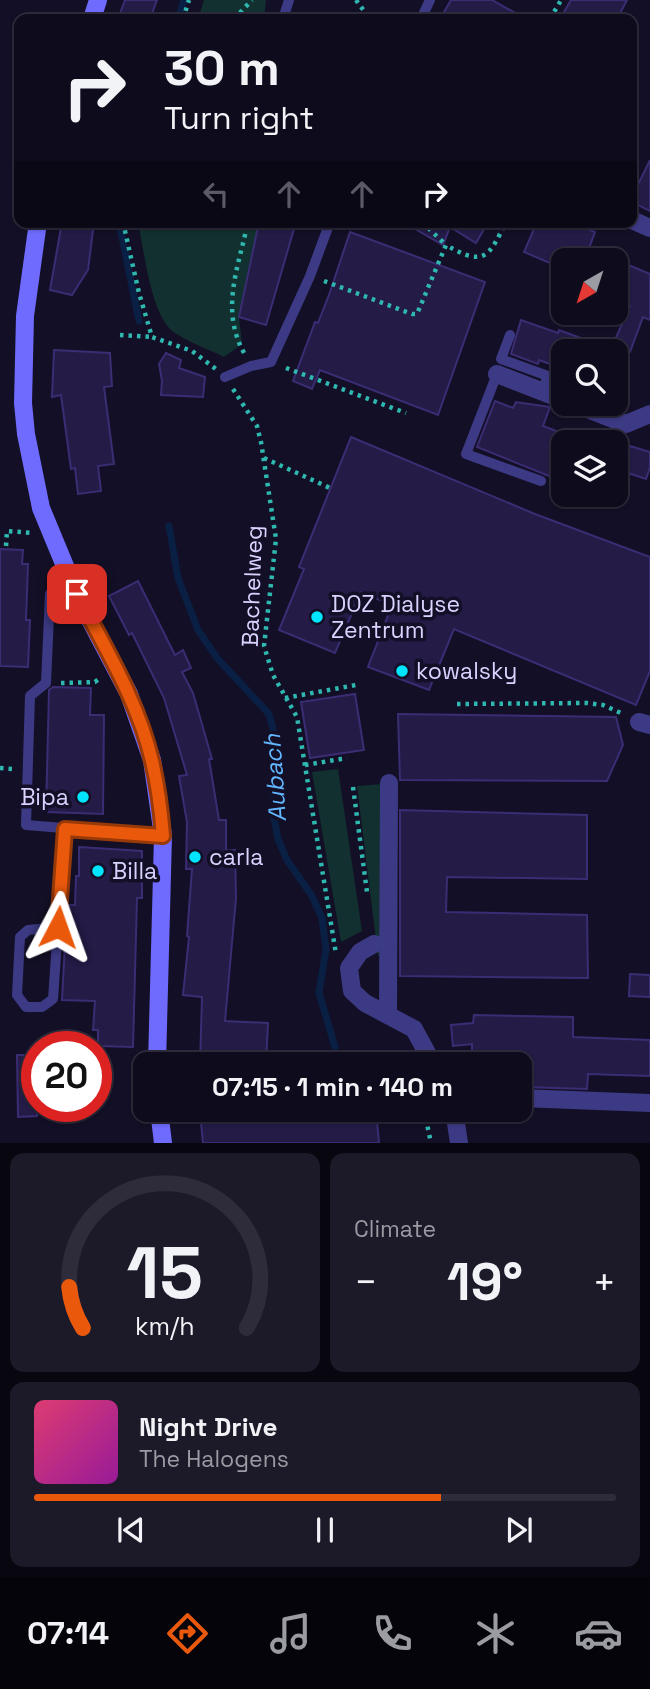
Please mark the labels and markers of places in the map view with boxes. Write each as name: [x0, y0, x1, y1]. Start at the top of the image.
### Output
pin: [47, 564, 107, 624]
place label: DOZ Dialyse Zentrum: [331, 589, 460, 645]
marker: DOZ Dialyse Zentrum: [309, 609, 325, 625]
place label: kowalsky: [416, 656, 517, 686]
marker: kowalsky: [394, 663, 410, 679]
place label: Bipa: [20, 782, 69, 812]
marker: Bipa: [75, 789, 91, 805]
place label: carla: [209, 842, 264, 872]
marker: carla: [187, 849, 203, 865]
place label: Billa: [112, 856, 157, 886]
marker: Billa: [90, 863, 106, 879]

